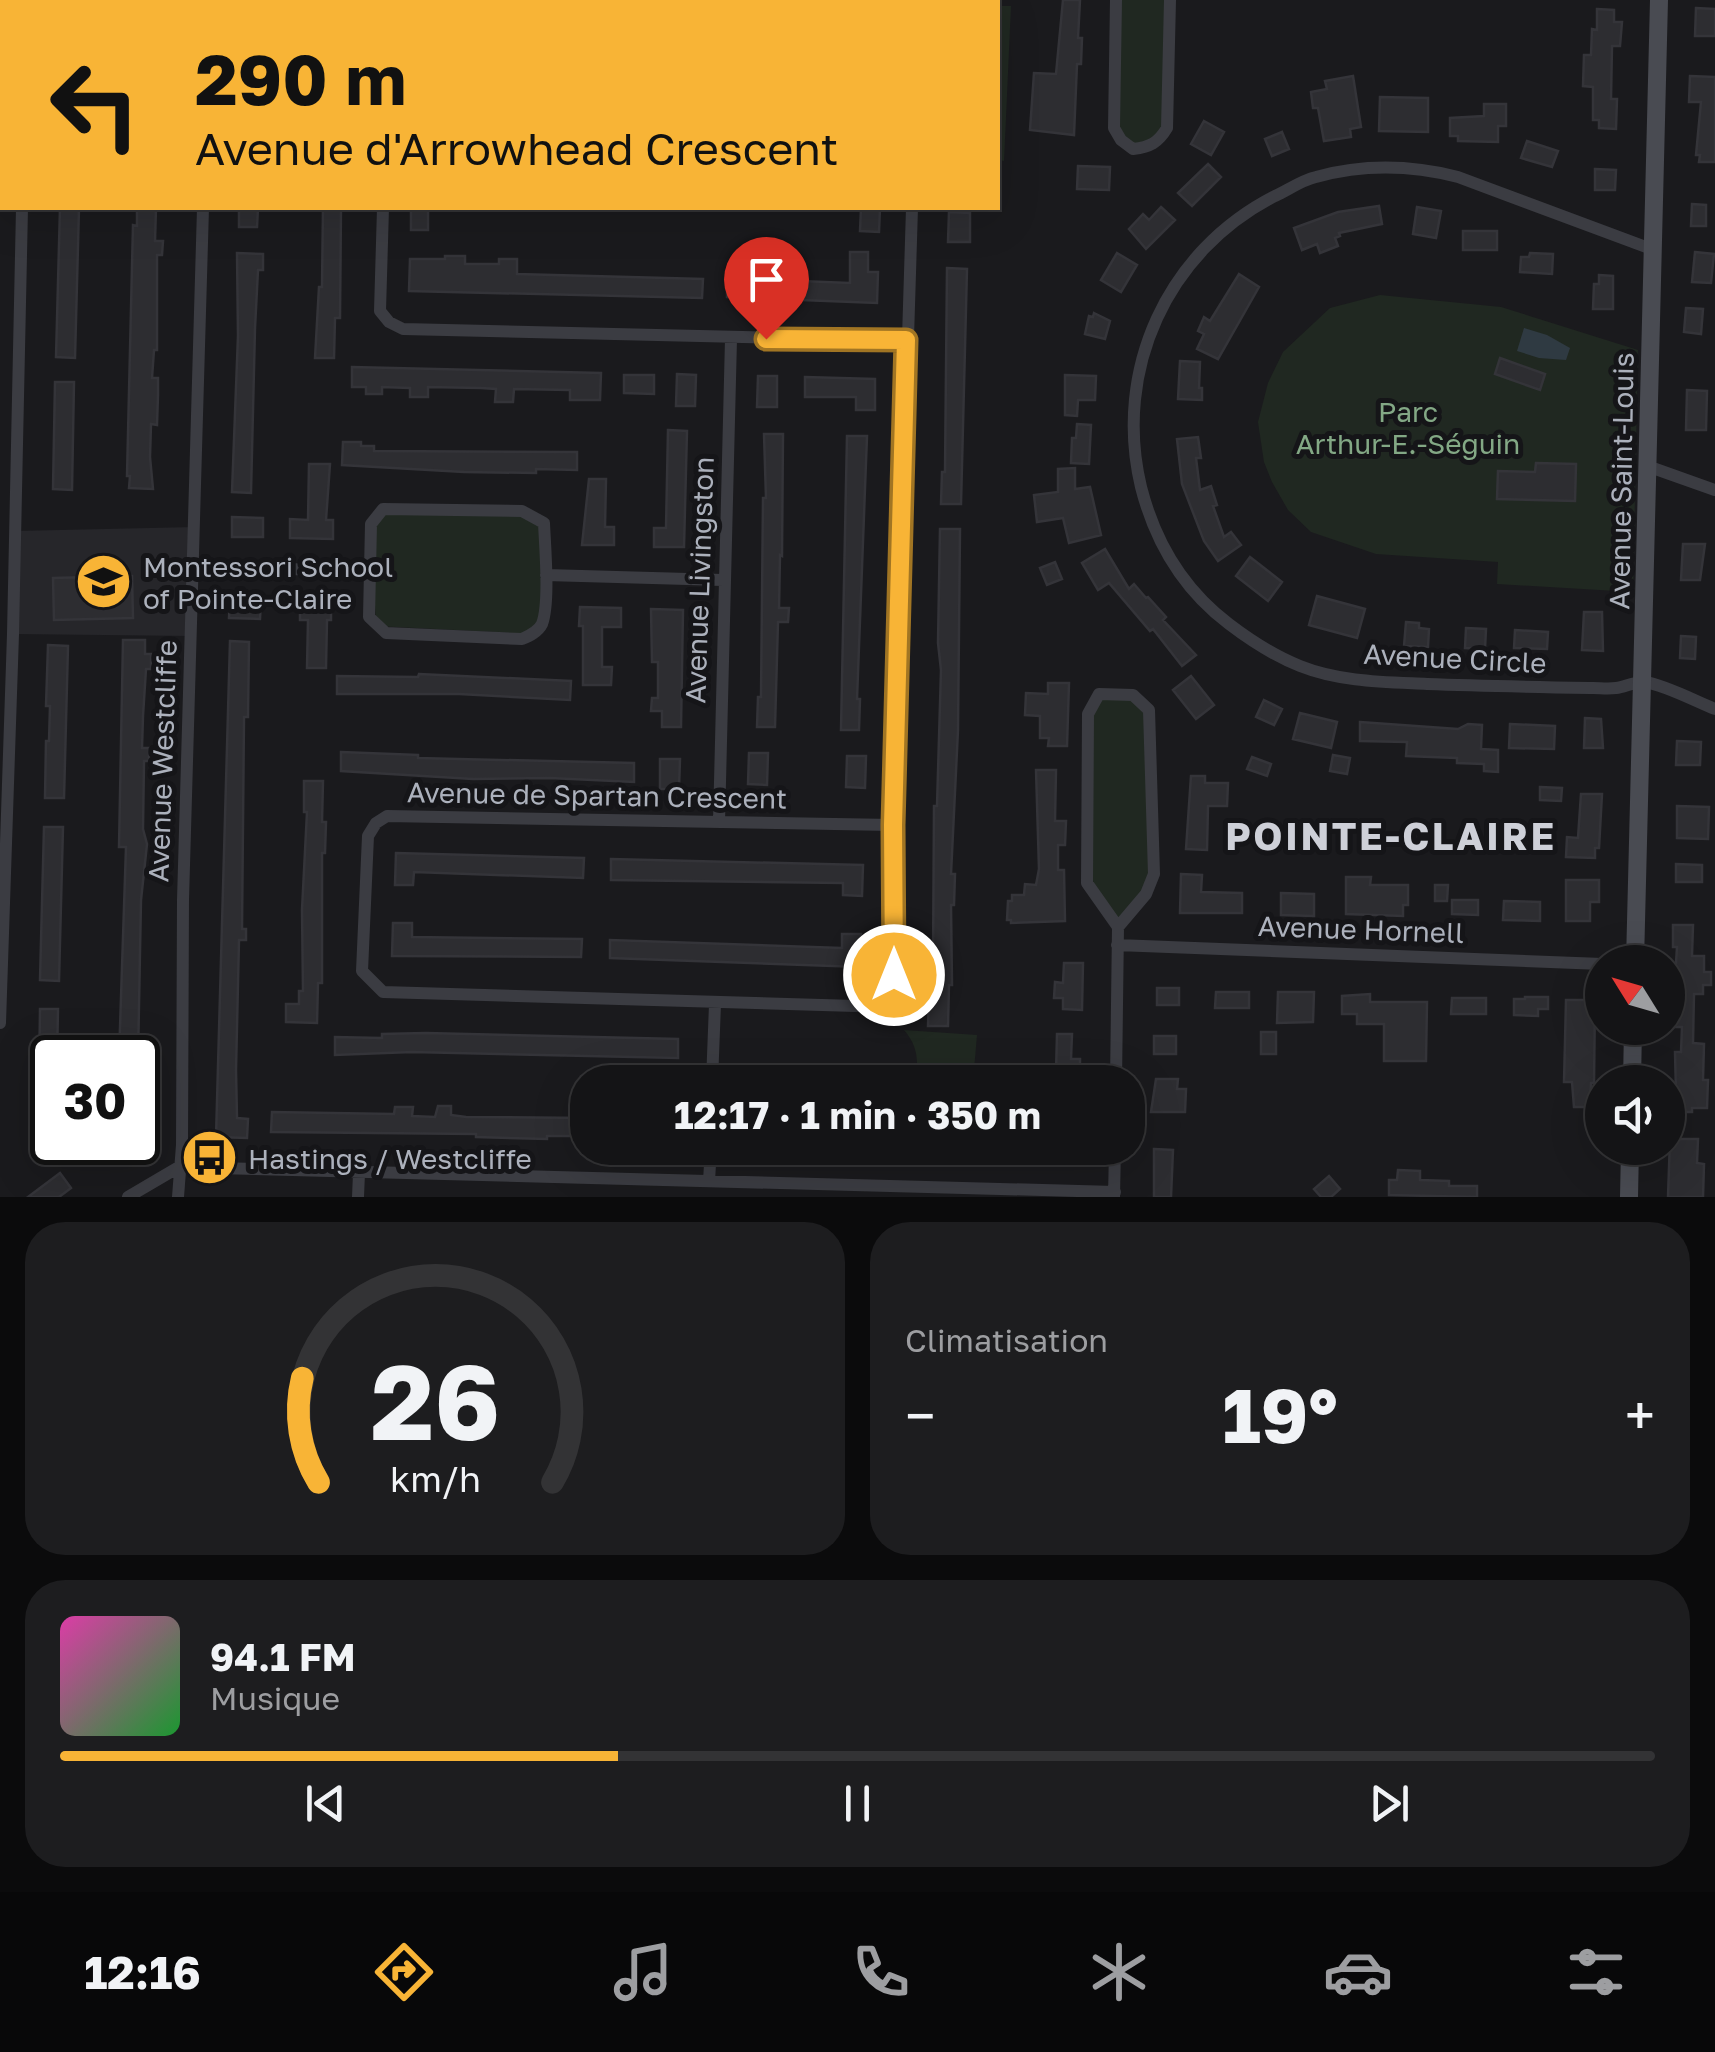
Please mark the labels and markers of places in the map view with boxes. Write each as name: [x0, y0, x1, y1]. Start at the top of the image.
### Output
pin: [724, 237, 809, 340]
place label: Montessori School of Pointe-Claire: [143, 550, 393, 615]
school or university icon: Montessori School of Pointe-Claire: [74, 552, 134, 612]
bus stop icon: Hastings / Westcliffe: [179, 1128, 239, 1188]
place label: Hastings / Westcliffe: [248, 1142, 532, 1175]

